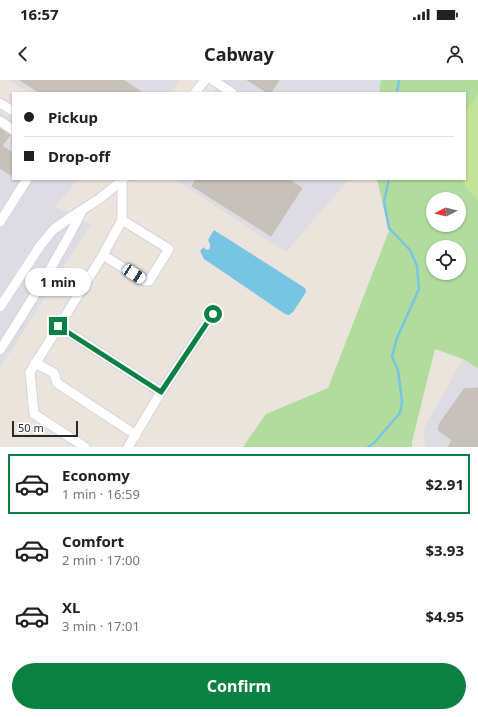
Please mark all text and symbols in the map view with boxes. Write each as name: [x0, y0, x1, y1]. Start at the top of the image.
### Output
text: 16:57: [20, 4, 59, 24]
text: Cabway: [204, 42, 274, 66]
icon: back: [12, 43, 34, 65]
icon: person: [444, 43, 466, 65]
text: Pickup: [48, 107, 98, 127]
text: Drop-off: [48, 146, 110, 166]
north arrow: [426, 192, 466, 232]
map controls: [426, 192, 466, 280]
button: locate: [426, 240, 466, 280]
car: [121, 262, 147, 286]
callout: 1 min: [25, 268, 91, 296]
text: 1 min: [40, 273, 76, 291]
route start: [204, 305, 222, 323]
route end: [49, 317, 67, 335]
scale bar: [12, 419, 78, 438]
text: 50 m: [18, 420, 44, 435]
text: Economy: [62, 465, 130, 485]
icon: car: [14, 466, 50, 502]
text: $2.91: [425, 474, 464, 494]
text: 1 min · 16:59: [62, 485, 140, 503]
text: Comfort: [62, 531, 124, 551]
icon: car: [14, 532, 50, 568]
text: $3.93: [425, 540, 464, 560]
text: 2 min · 17:00: [62, 551, 140, 569]
text: XL: [62, 597, 80, 617]
icon: car: [14, 598, 50, 634]
text: $4.95: [425, 606, 464, 626]
text: 3 min · 17:01: [62, 617, 140, 635]
button: Confirm: [12, 663, 466, 709]

